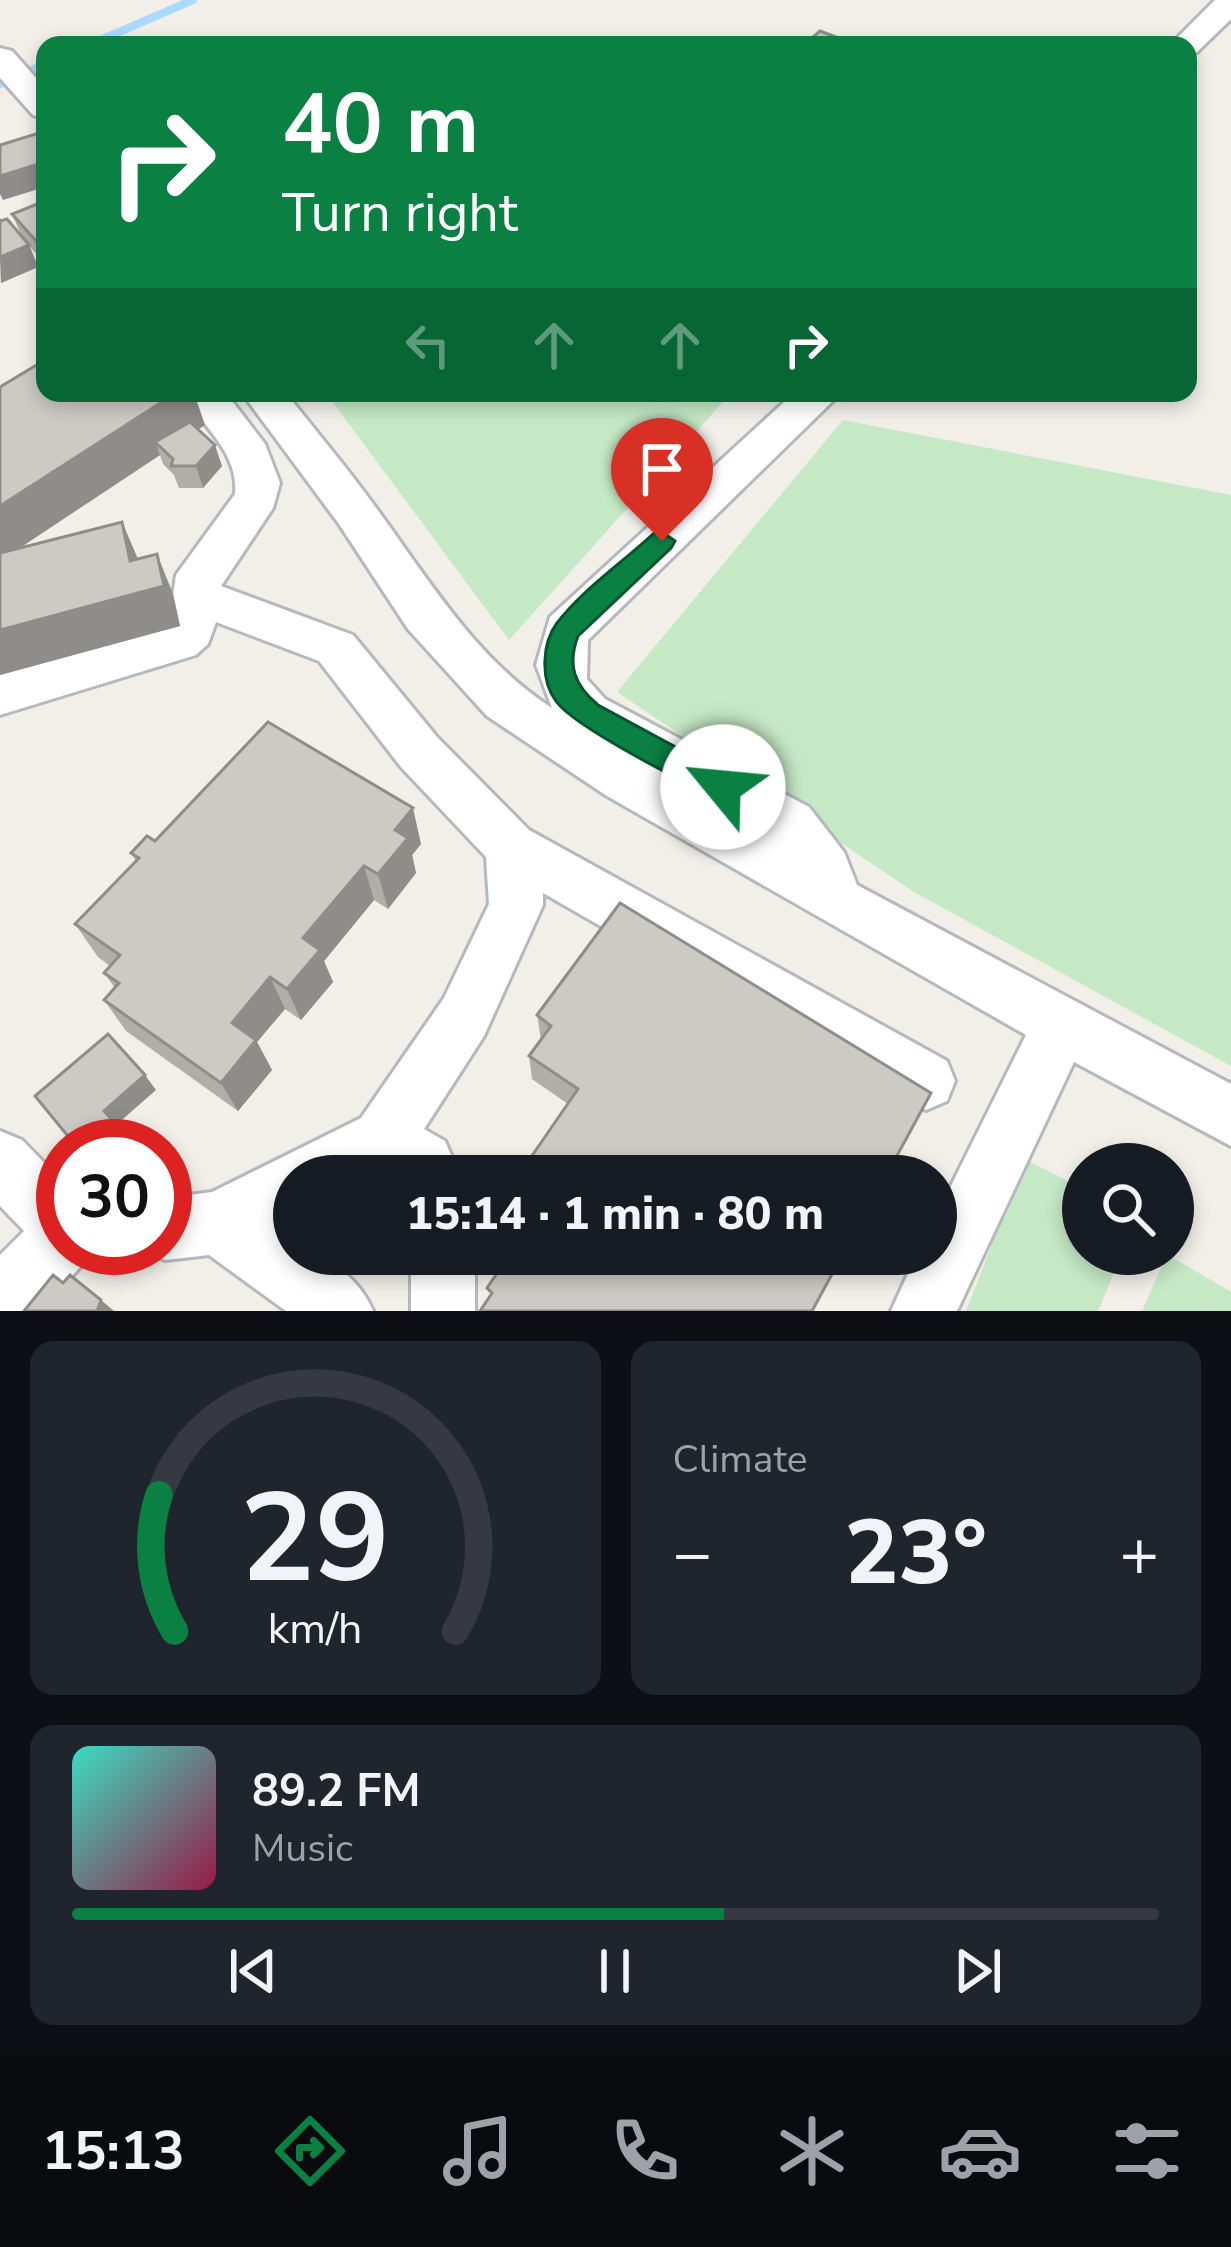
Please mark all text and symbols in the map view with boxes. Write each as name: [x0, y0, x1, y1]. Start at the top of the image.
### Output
text: 40 m: [282, 67, 479, 182]
icon: right: [84, 84, 240, 240]
text: Turn right: [282, 176, 518, 250]
icon: left: [395, 312, 461, 378]
icon: ahead: [521, 312, 587, 378]
icon: ahead: [647, 312, 713, 378]
icon: right: [773, 312, 839, 378]
pin: [611, 418, 713, 541]
icon: arrive: [629, 436, 695, 502]
position arrow: [660, 724, 786, 850]
speed limit sign: 30: [36, 1119, 192, 1275]
map controls: [1062, 1143, 1194, 1275]
button: search: [1062, 1143, 1194, 1275]
text: 15:14 · 1 min · 80 m: [406, 1184, 824, 1245]
text: Climate: [673, 1433, 808, 1486]
text: 29: [240, 1454, 390, 1624]
text: 23°: [844, 1492, 987, 1615]
text: −: [673, 1509, 712, 1599]
text: +: [1119, 1509, 1159, 1599]
text: km/h: [268, 1600, 363, 1658]
text: 89.2 FM: [252, 1761, 421, 1822]
text: Music: [252, 1822, 353, 1875]
icon: previous: [220, 1938, 286, 2004]
icon: pause: [582, 1938, 648, 2004]
icon: next: [945, 1938, 1011, 2004]
icon: directions: [268, 2109, 352, 2193]
icon: music: [436, 2109, 520, 2193]
icon: phone: [603, 2109, 687, 2193]
icon: climate: [770, 2109, 854, 2193]
icon: car: [938, 2109, 1022, 2193]
icon: filters: [1105, 2109, 1189, 2193]
text: 15:13: [42, 2114, 185, 2188]

